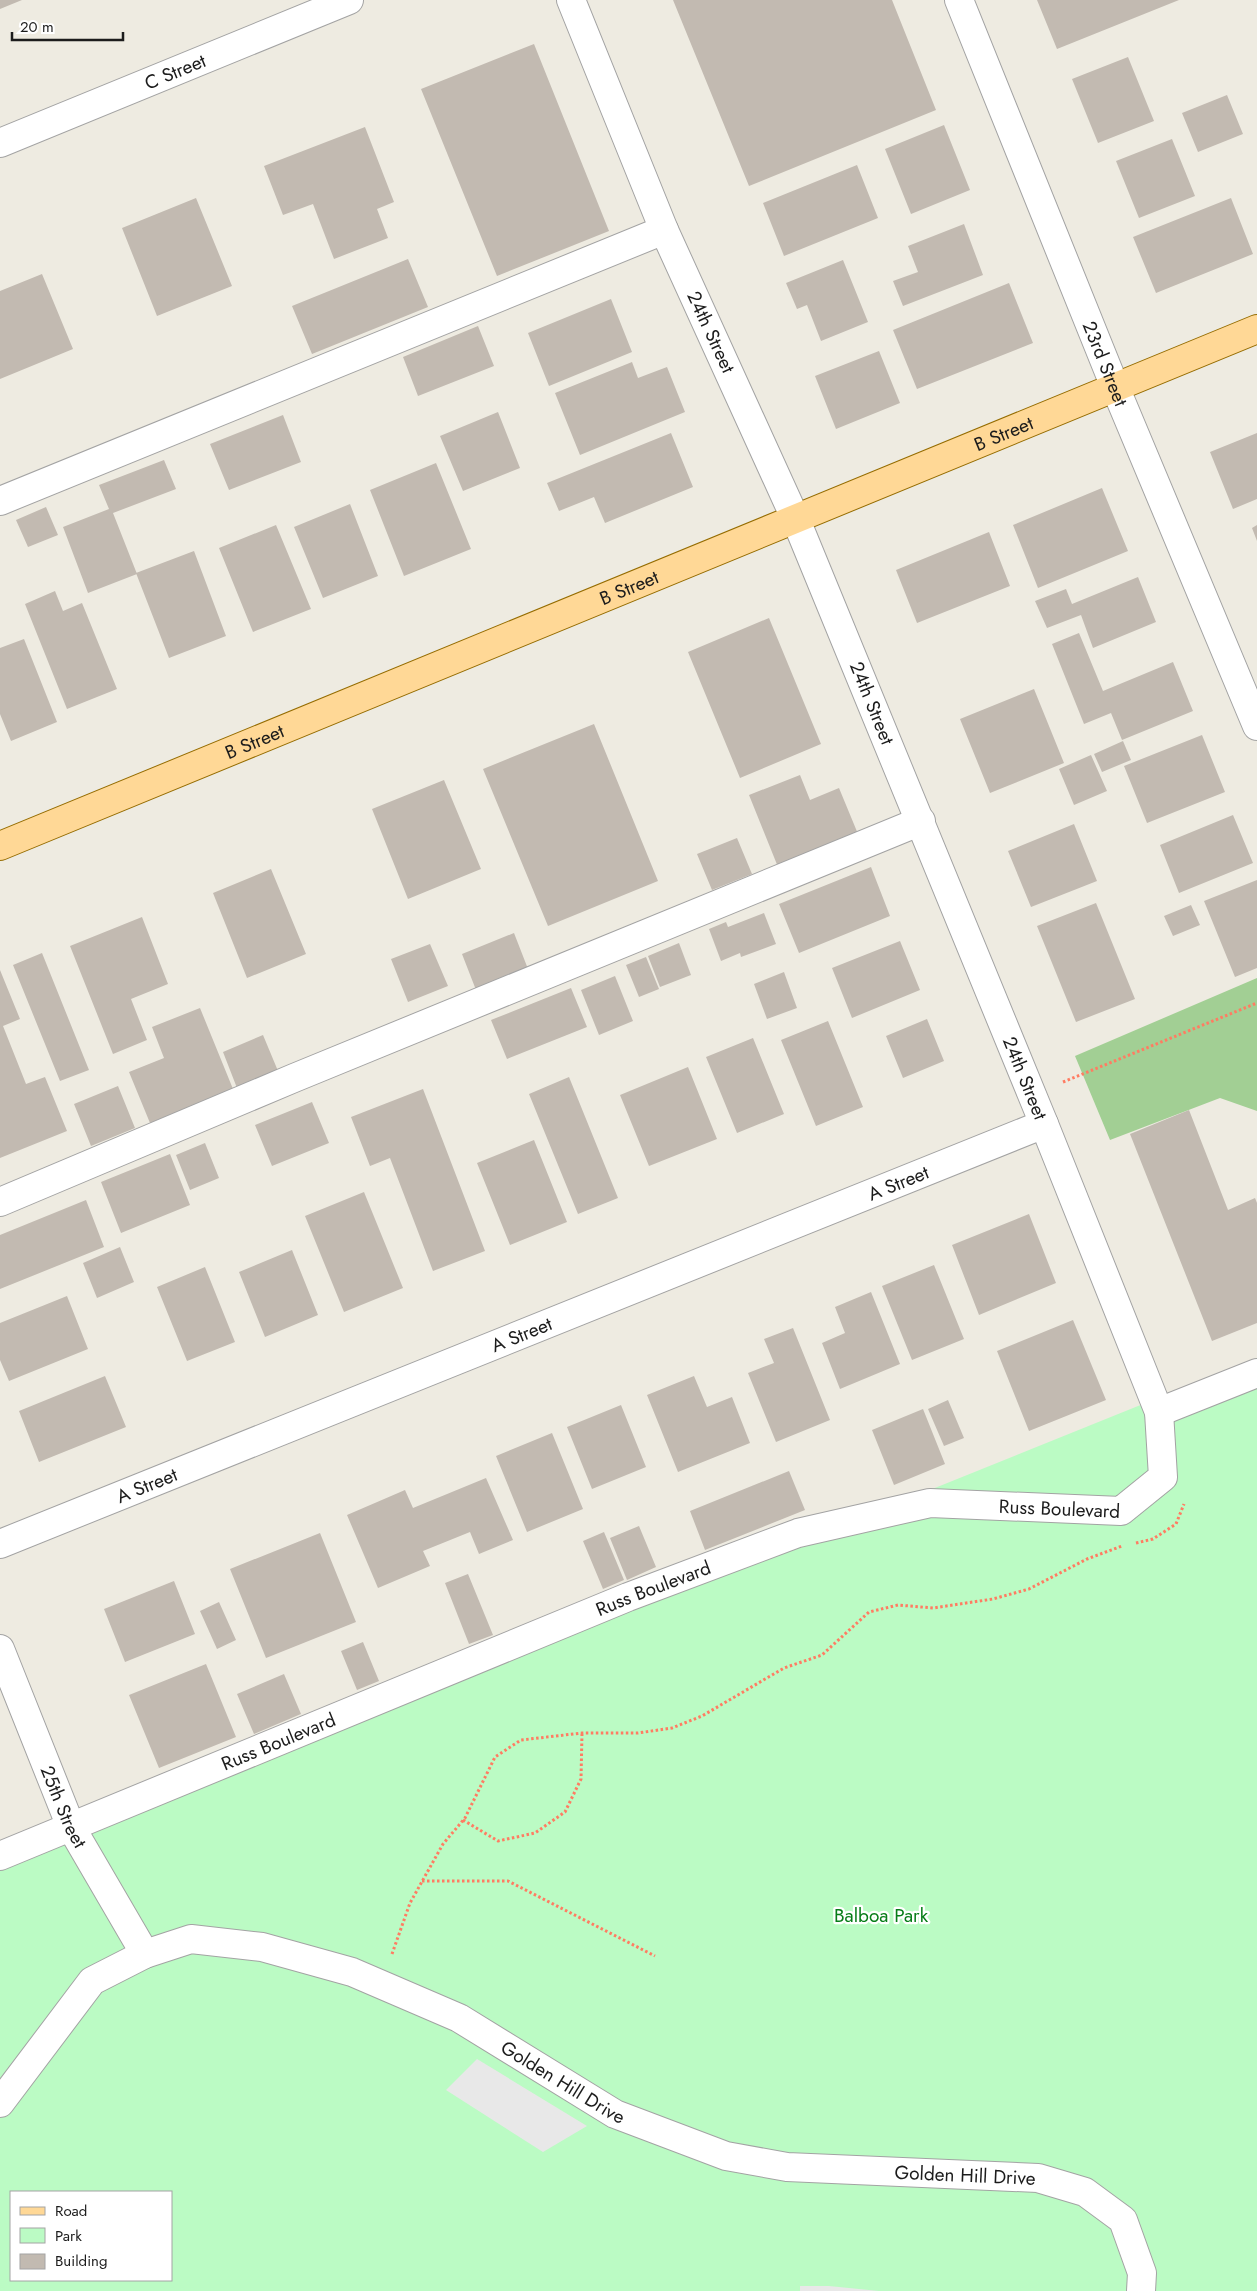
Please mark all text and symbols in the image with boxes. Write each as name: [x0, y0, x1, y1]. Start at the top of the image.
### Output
scale bar: [12, 10, 124, 42]
text: 20 m: [20, 16, 54, 38]
street label: C Street: [140, 47, 210, 96]
street label: 24th Street: [680, 287, 742, 378]
street label: 23rd Street: [1076, 317, 1135, 411]
street label: B Street: [970, 409, 1038, 458]
street label: B Street: [595, 563, 663, 612]
street label: 24th Street: [843, 657, 901, 749]
street label: B Street: [221, 717, 288, 766]
street label: 24th Street: [996, 1032, 1054, 1124]
street label: A Street: [863, 1158, 933, 1207]
street label: A Street: [487, 1310, 556, 1359]
street label: A Street: [112, 1460, 182, 1509]
street label: Russ Boulevard: [998, 1492, 1121, 1524]
street label: Russ Boulevard: [591, 1554, 715, 1622]
street label: Russ Boulevard: [217, 1706, 340, 1777]
street label: 25th Street: [34, 1761, 94, 1853]
park label: Balboa Park: [834, 1902, 929, 1929]
street label: Golden Hill Drive: [496, 2033, 629, 2130]
street label: Golden Hill Drive: [894, 2158, 1036, 2191]
legend: [10, 2191, 172, 2281]
text: Road: [55, 2200, 87, 2222]
text: Park: [55, 2225, 82, 2247]
text: Building: [55, 2250, 107, 2272]

